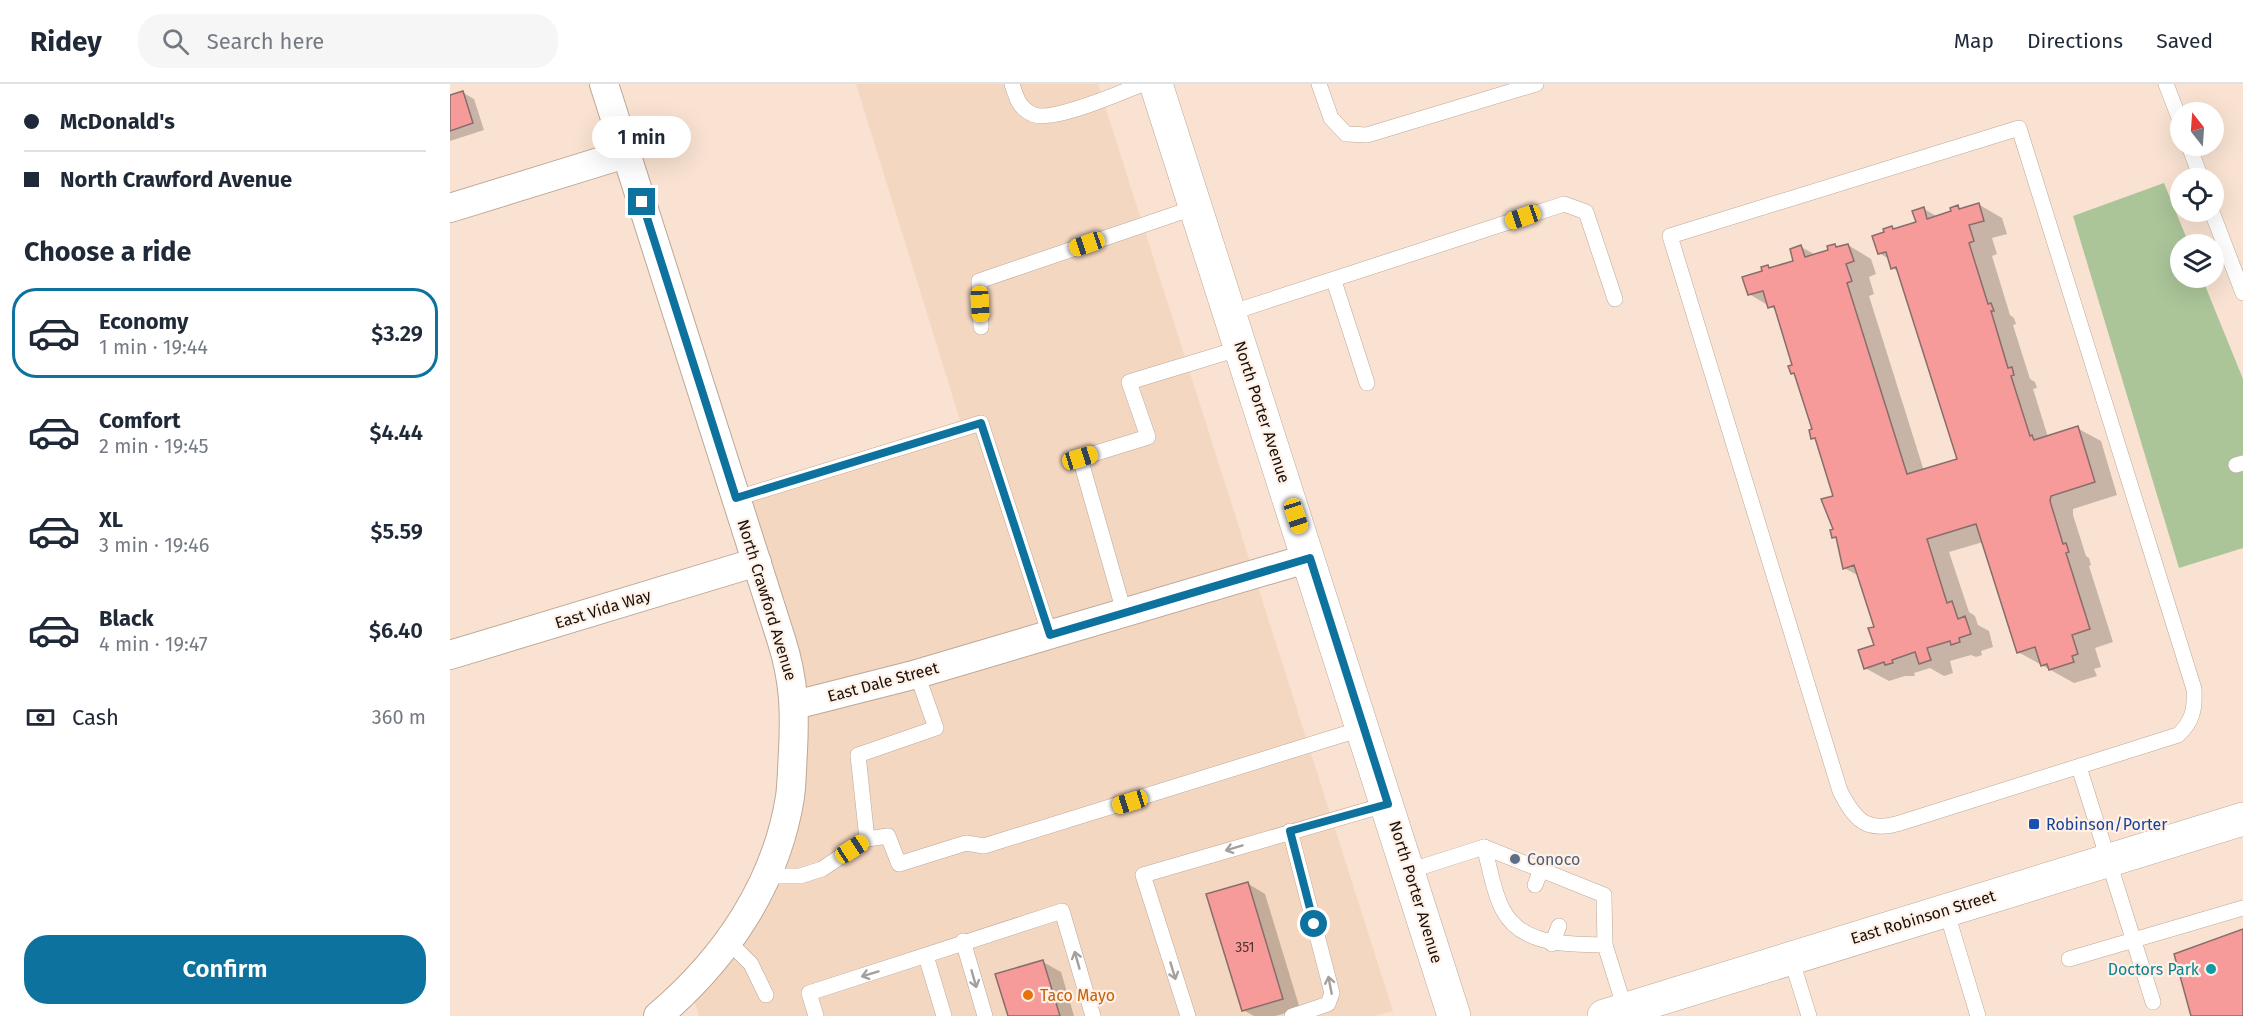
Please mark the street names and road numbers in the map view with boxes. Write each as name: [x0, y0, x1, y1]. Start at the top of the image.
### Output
street label: North Porter Avenue: [1230, 339, 1294, 485]
street label: North Crawford Avenue: [733, 517, 801, 683]
street label: East Vida Way: [553, 585, 653, 633]
street label: East Dale Street: [825, 658, 941, 706]
street label: North Porter Avenue: [1385, 818, 1447, 966]
street label: East Robinson Street: [1848, 886, 1998, 948]

